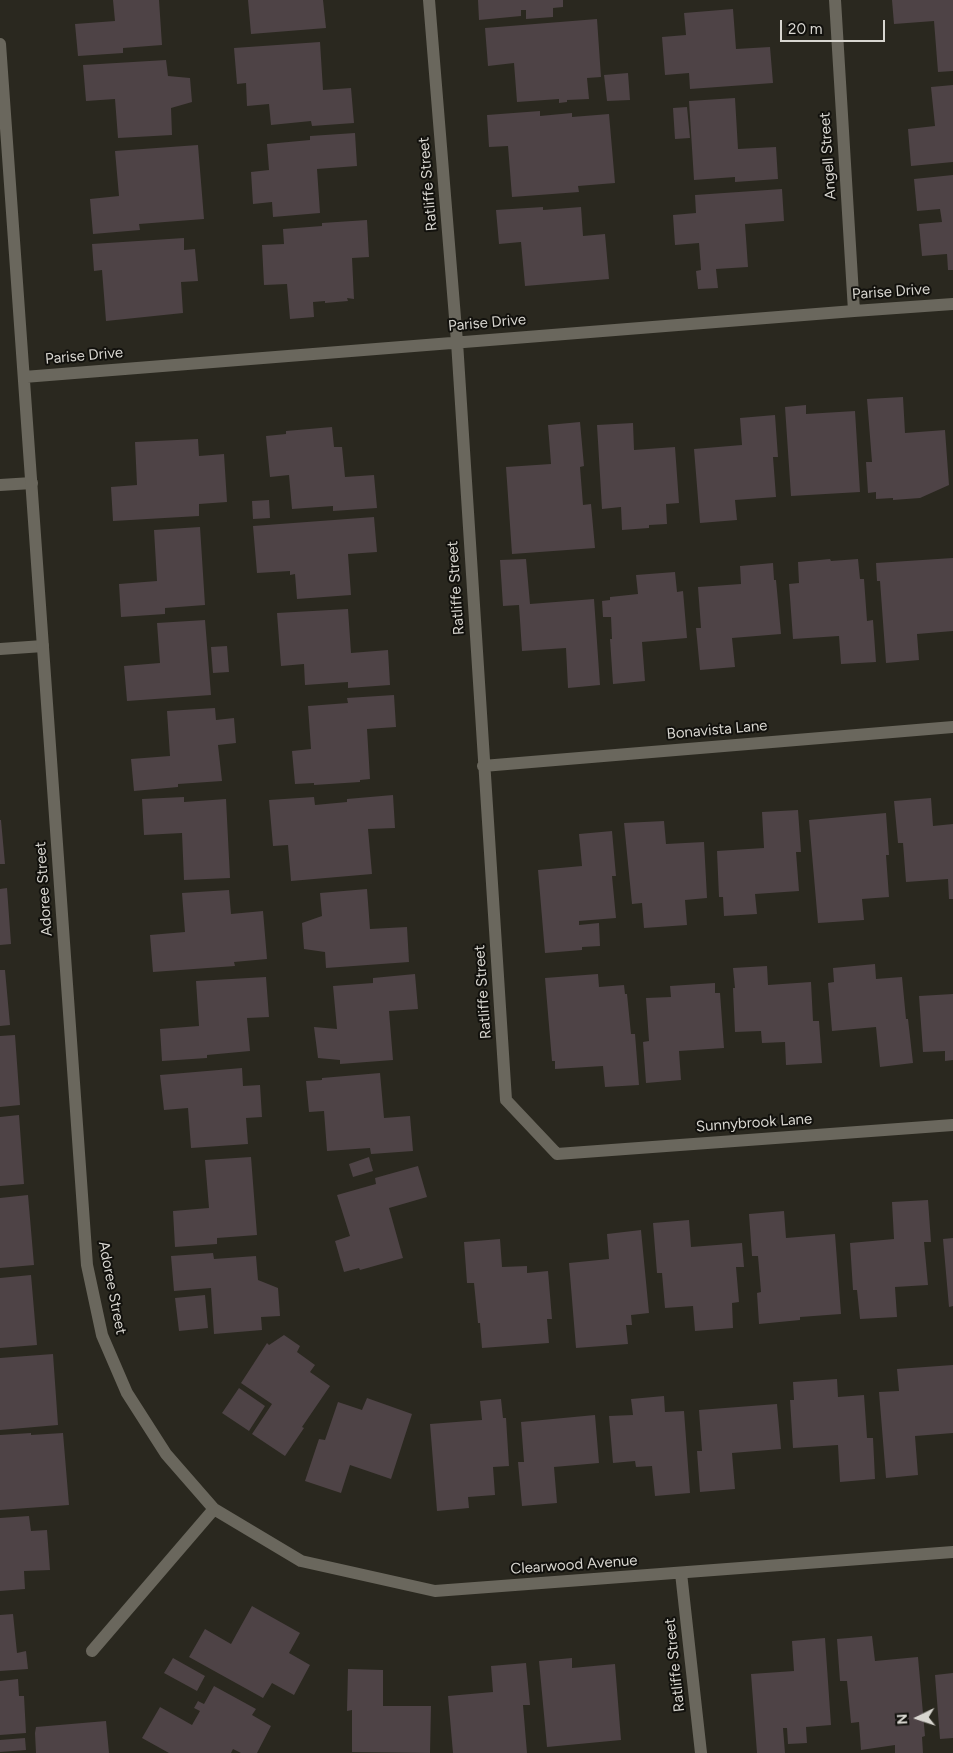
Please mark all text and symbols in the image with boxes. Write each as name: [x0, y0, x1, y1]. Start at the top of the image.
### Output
scale bar: [783, 10, 888, 42]
text: 20 m: [788, 20, 822, 38]
street label: Angell Street: [816, 112, 840, 200]
street label: Ratliffe Street: [415, 136, 441, 232]
street label: Parise Drive: [851, 280, 931, 304]
street label: Parise Drive: [447, 311, 527, 335]
street label: Parise Drive: [44, 344, 124, 368]
street label: Ratliffe Street: [444, 540, 468, 636]
street label: Bonavista Lane: [666, 717, 768, 743]
street label: Adoree Street: [32, 841, 56, 937]
street label: Ratliffe Street: [471, 944, 495, 1040]
street label: Sunnybrook Lane: [695, 1110, 813, 1136]
street label: Adoree Street: [94, 1240, 130, 1336]
street label: Clearwood Avenue: [510, 1552, 638, 1578]
street label: Ratliffe Street: [661, 1617, 689, 1713]
north arrow: [893, 1693, 943, 1743]
text: N: [894, 1713, 911, 1725]

